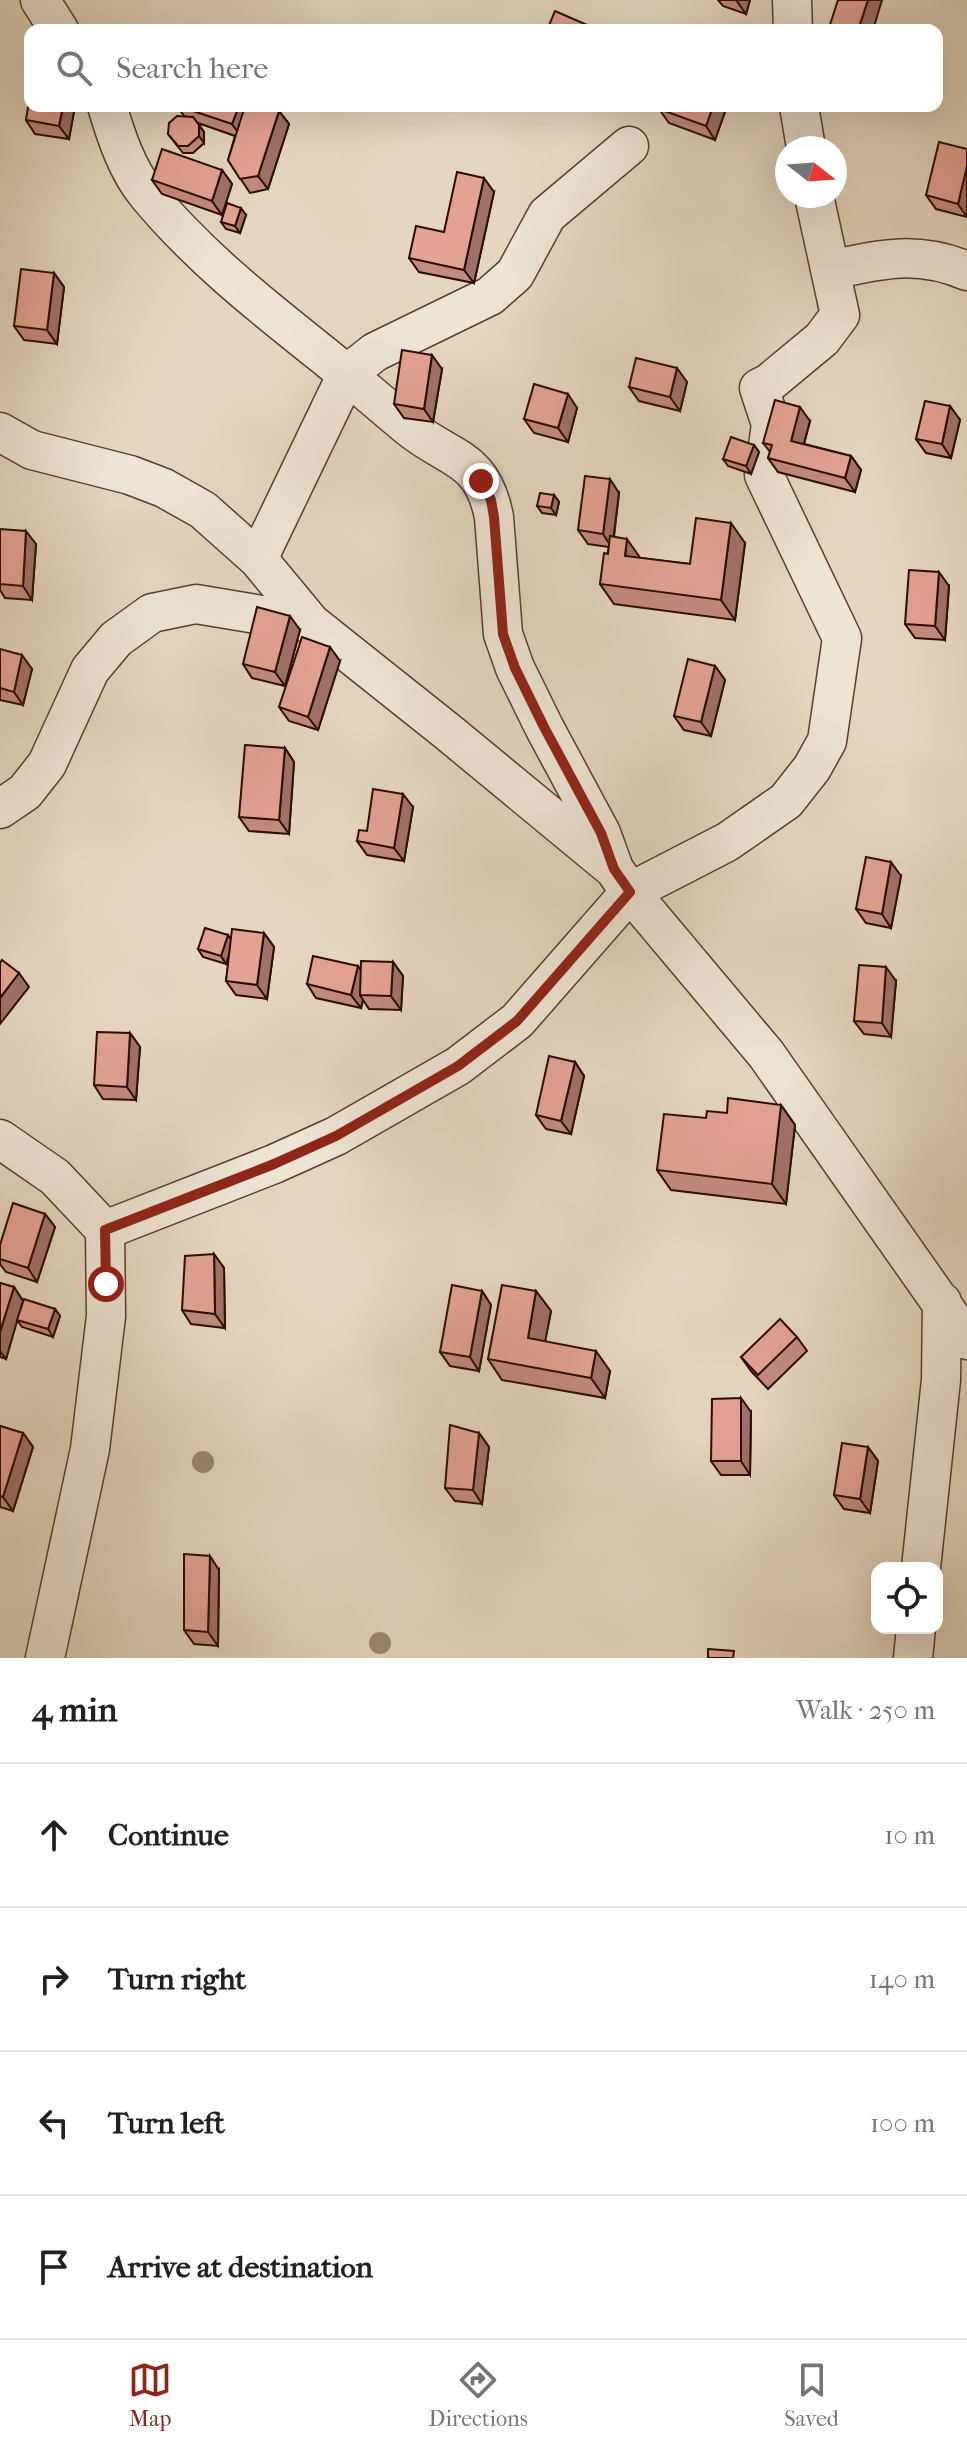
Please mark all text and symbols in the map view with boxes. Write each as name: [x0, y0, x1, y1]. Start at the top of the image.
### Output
search box: [24, 24, 943, 112]
icon: search: [52, 46, 96, 90]
text: Search here: [116, 51, 268, 86]
north arrow: [775, 136, 847, 208]
route end: [463, 463, 499, 499]
route start: [88, 1266, 124, 1302]
map controls: [871, 1562, 943, 1634]
button: locate: [871, 1562, 943, 1634]
text: 4 min: [32, 1690, 117, 1730]
text: Walk · 250 m: [796, 1695, 935, 1726]
icon: ahead: [32, 1813, 76, 1857]
text: Continue: [108, 1818, 229, 1853]
text: 10 m: [884, 1820, 935, 1851]
icon: right: [32, 1957, 76, 2001]
text: Turn right: [108, 1962, 246, 1997]
text: 140 m: [869, 1964, 935, 1995]
icon: left: [32, 2101, 76, 2145]
text: Turn left: [108, 2106, 225, 2141]
text: 100 m: [870, 2108, 935, 2139]
icon: arrive: [32, 2245, 76, 2289]
text: Arrive at destination: [108, 2250, 373, 2285]
tab: Map: [128, 2358, 172, 2432]
tab: Directions: [429, 2358, 528, 2432]
tab: Saved: [784, 2358, 839, 2432]

